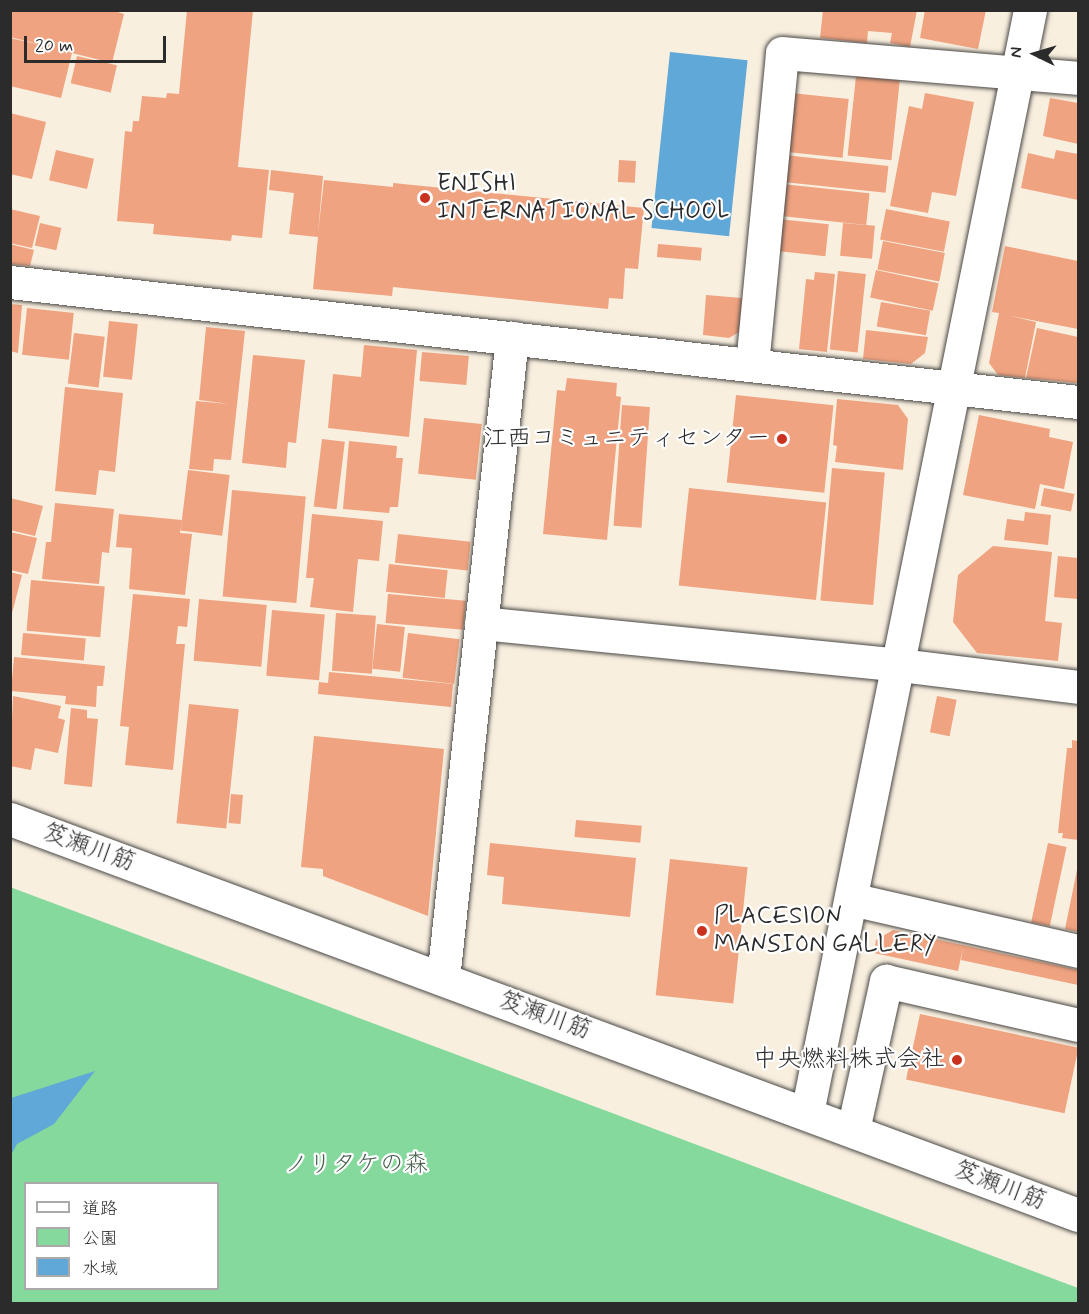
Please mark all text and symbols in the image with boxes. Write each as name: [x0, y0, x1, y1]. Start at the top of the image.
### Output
scale bar: [27, 24, 170, 62]
north arrow: [1005, 24, 1065, 84]
text: 20 m: [35, 34, 73, 58]
text: N: [1006, 46, 1027, 59]
place label: ENISHI INTERNATIONAL SCHOOL: [437, 170, 731, 226]
marker: ENISHI INTERNATIONAL SCHOOL: [418, 191, 432, 205]
place label: 江西コミュニティセンター: [482, 425, 770, 453]
marker: 江西コミュニティセンター: [775, 432, 789, 446]
street label: 笈瀬川筋: [39, 818, 139, 878]
place label: PLACESION MANSION GALLERY: [714, 903, 934, 959]
marker: PLACESION MANSION GALLERY: [695, 924, 709, 938]
street label: 笈瀬川筋: [495, 986, 595, 1046]
place label: 中央燃料株式会社: [753, 1046, 945, 1074]
marker: 中央燃料株式会社: [950, 1053, 964, 1067]
park label: ノリタケの森: [284, 1151, 428, 1179]
street label: 笈瀬川筋: [950, 1155, 1050, 1217]
legend: [24, 1182, 219, 1290]
text: 道路: [82, 1197, 118, 1221]
text: 公園: [82, 1227, 118, 1251]
text: 水域: [82, 1257, 118, 1281]

